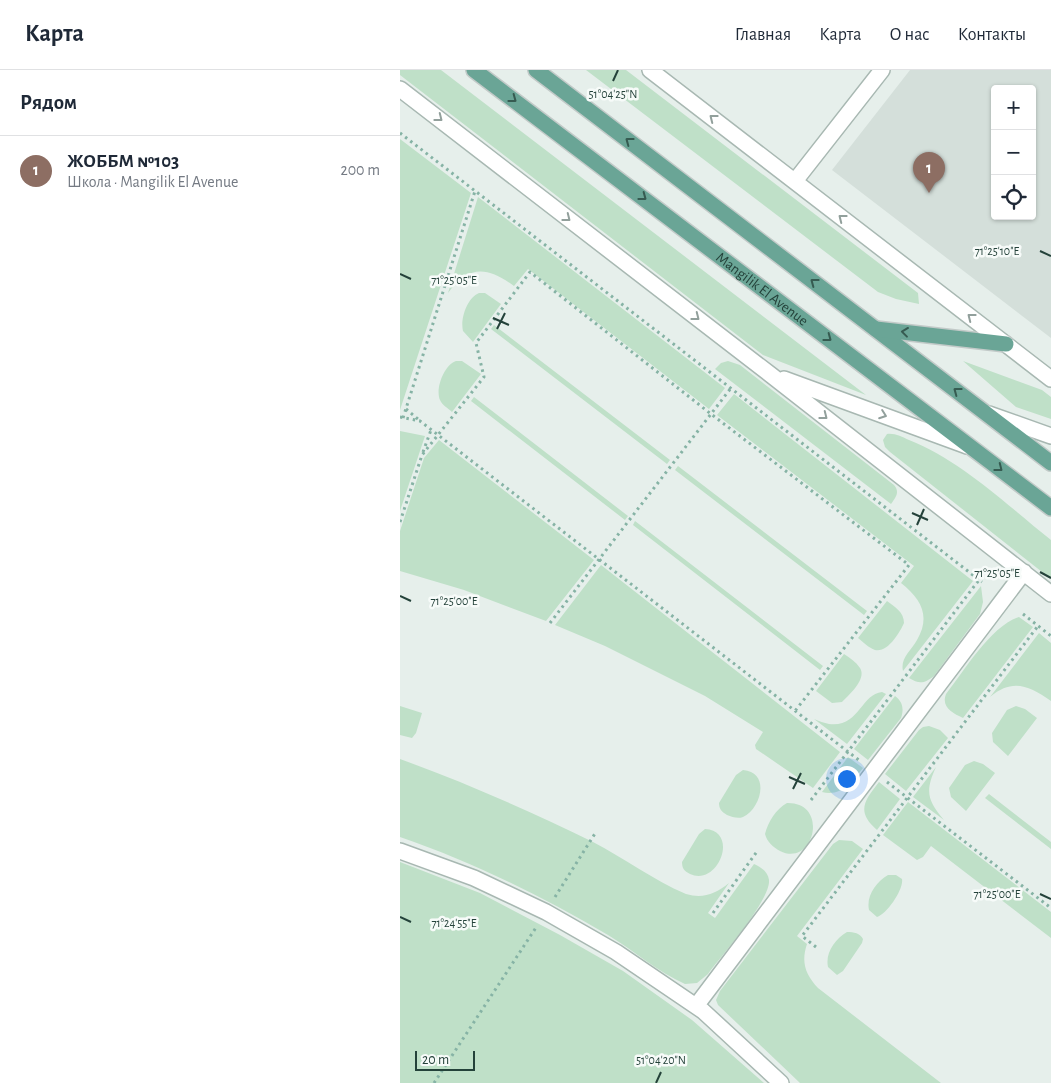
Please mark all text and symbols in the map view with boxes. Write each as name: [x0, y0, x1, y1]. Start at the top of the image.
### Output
text: Карта: [25, 22, 84, 46]
text: Главная: [735, 26, 791, 44]
text: Карта: [819, 26, 861, 44]
text: О нас: [889, 26, 930, 44]
text: Контакты: [958, 26, 1026, 44]
map controls: [991, 85, 1036, 220]
button: +: [991, 85, 1036, 130]
text: 51°04'25"N: [589, 88, 637, 100]
text: Рядом: [20, 92, 77, 113]
one-way arrow: [507, 94, 516, 102]
one-way arrow: [433, 113, 442, 121]
one-way arrow: [710, 116, 719, 124]
button: −: [991, 130, 1036, 175]
one-way arrow: [625, 138, 635, 147]
text: ЖОББМ №103: [67, 152, 179, 171]
pin: 1: [913, 152, 945, 193]
text: 1: [33, 162, 39, 178]
text: 200 m: [340, 162, 380, 178]
text: Школа · Mangilik El Avenue: [67, 174, 238, 190]
button: locate: [991, 175, 1036, 220]
one-way arrow: [637, 192, 646, 200]
one-way arrow: [561, 212, 570, 220]
one-way arrow: [839, 215, 848, 223]
text: 71°25'10"E: [975, 245, 1020, 257]
street label: Mangilik El Avenue: [714, 249, 811, 328]
text: 71°25'05"E: [431, 274, 477, 286]
one-way arrow: [810, 279, 820, 288]
one-way arrow: [690, 311, 699, 319]
one-way arrow: [968, 314, 977, 322]
one-way arrow: [901, 327, 909, 338]
one-way arrow: [822, 332, 832, 341]
one-way arrow: [954, 389, 963, 397]
one-way arrow: [878, 409, 886, 419]
one-way arrow: [819, 411, 828, 420]
one-way arrow: [993, 463, 1002, 471]
text: 71°25'05"E: [974, 567, 1020, 579]
text: 71°25'00"E: [431, 595, 478, 607]
your location: [834, 766, 860, 792]
text: 71°25'00"E: [974, 888, 1021, 900]
text: 71°24'55"E: [431, 917, 477, 929]
scale bar: [415, 1048, 475, 1071]
text: 20 m: [422, 1053, 449, 1067]
text: 51°04'20"N: [636, 1054, 686, 1066]

